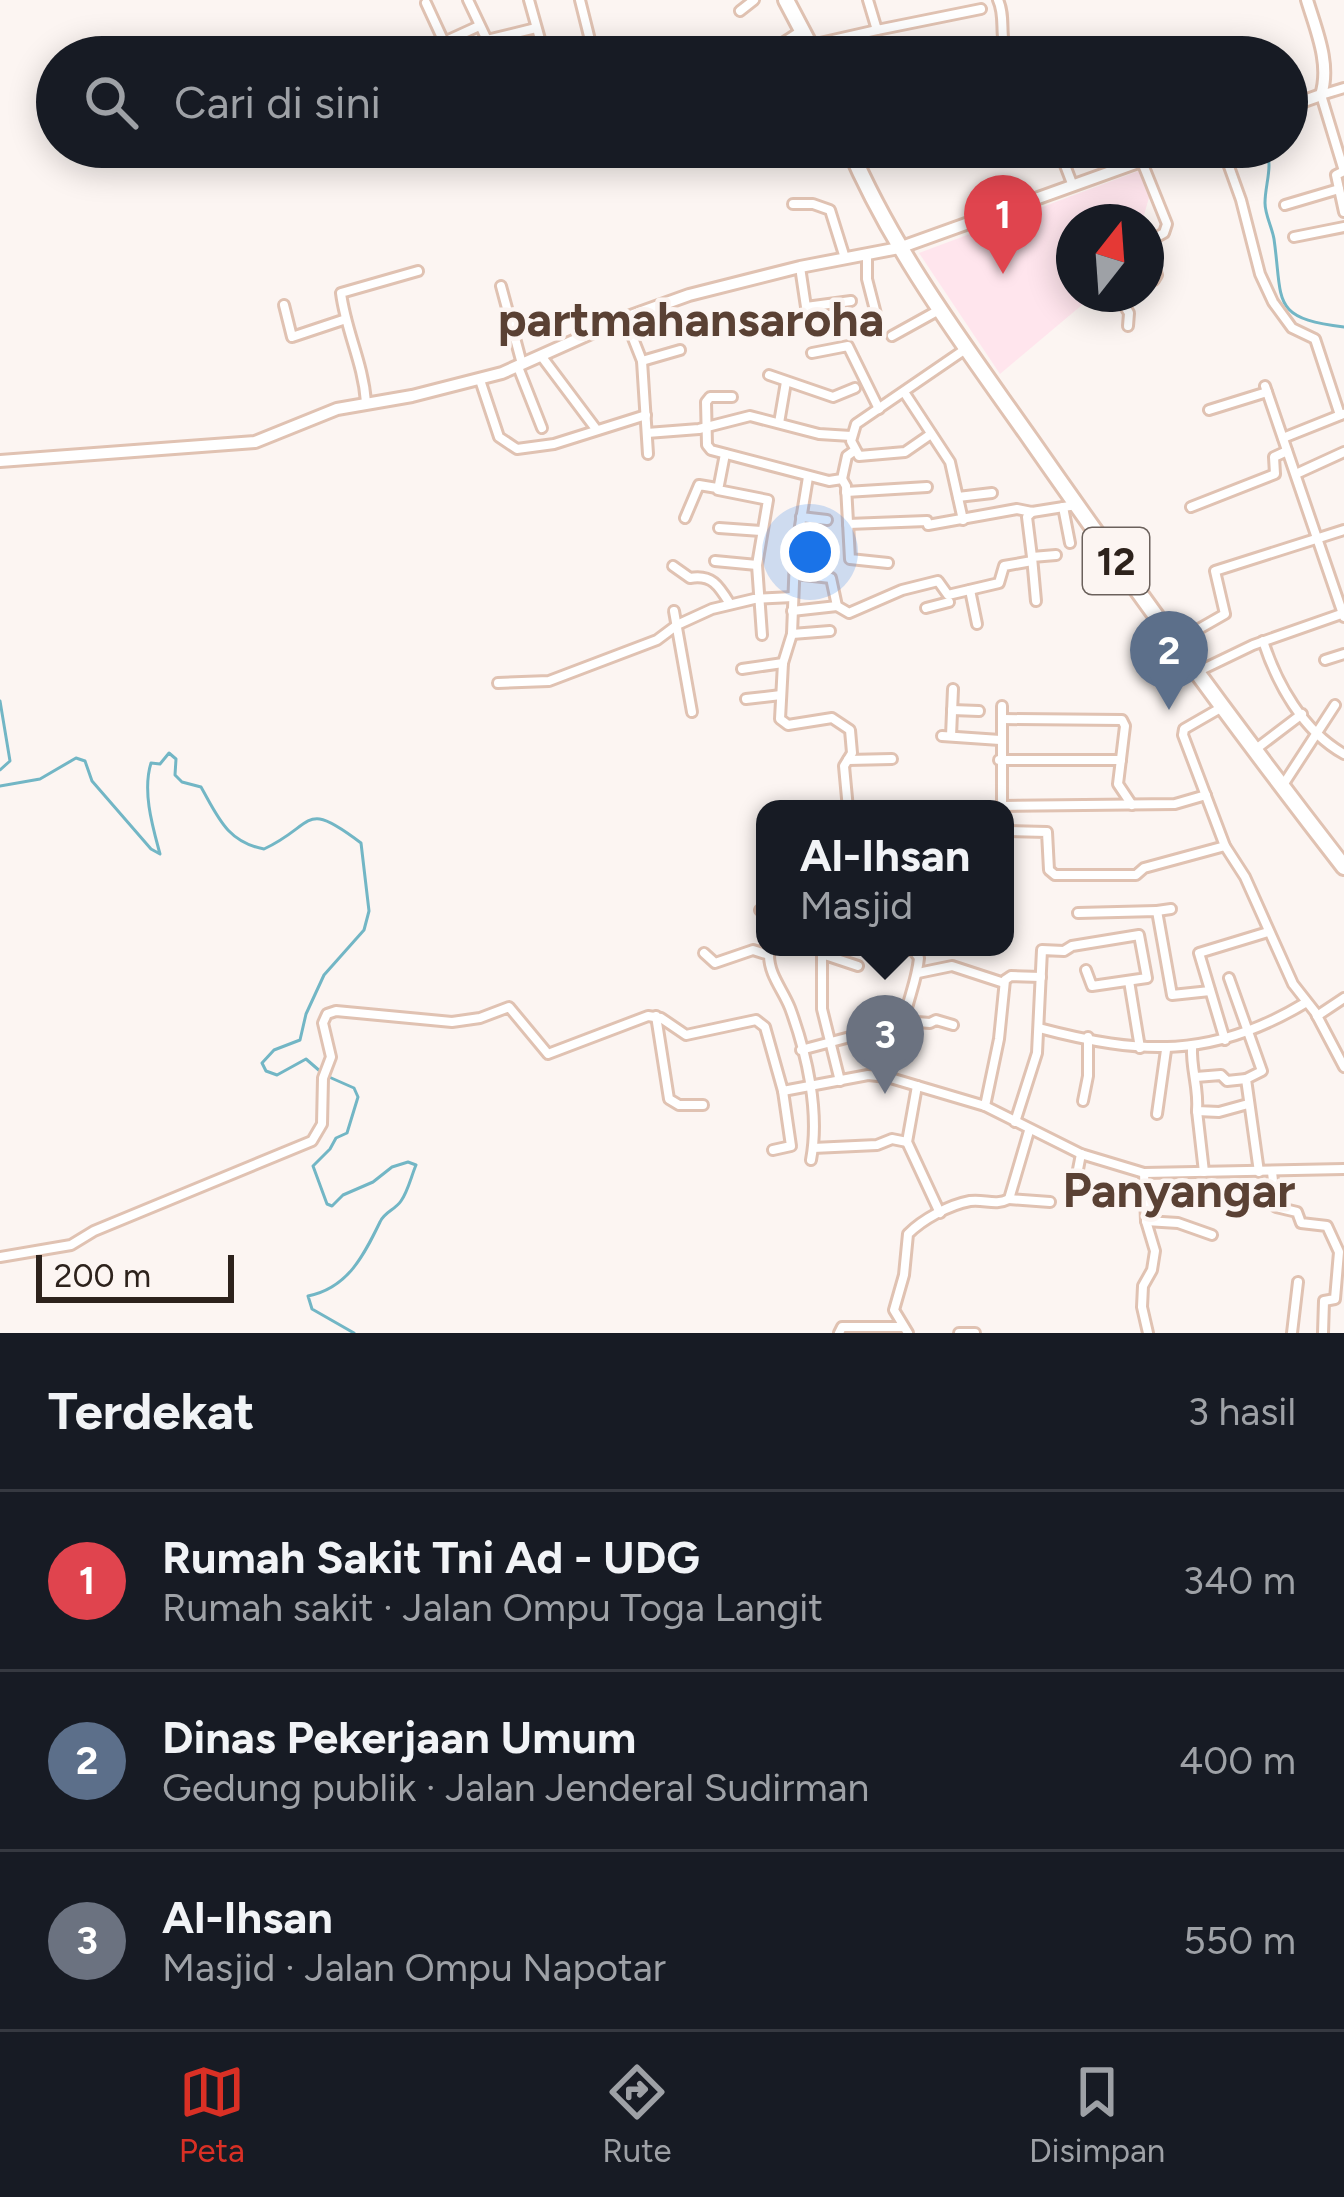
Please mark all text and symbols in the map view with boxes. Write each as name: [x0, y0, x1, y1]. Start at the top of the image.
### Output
search box: [36, 36, 1308, 168]
icon: search: [78, 69, 144, 135]
text: Cari di sini: [174, 75, 381, 129]
pin: 1: [964, 175, 1042, 274]
north arrow: [1056, 204, 1164, 312]
district label: partmahansaroha: [498, 290, 884, 348]
your location: [780, 522, 840, 582]
road number: 12: [1083, 528, 1149, 594]
pin: 2: [1130, 611, 1208, 710]
popup: [756, 800, 1014, 956]
text: Al-Ihsan: [800, 828, 970, 882]
text: Masjid: [800, 882, 913, 929]
pin: 3: [846, 995, 924, 1094]
district label: Panyangar: [1063, 1161, 1296, 1219]
scale bar: [36, 1249, 234, 1302]
text: 200 m: [54, 1256, 151, 1295]
text: Terdekat: [48, 1381, 254, 1442]
text: 3 hasil: [1188, 1388, 1296, 1435]
text: Rumah Sakit Tni Ad - UDG: [162, 1530, 700, 1584]
text: 1: [79, 1557, 95, 1604]
text: 340 m: [1183, 1557, 1296, 1604]
text: Rumah sakit · Jalan Ompu Toga Langit: [162, 1584, 823, 1631]
text: Dinas Pekerjaan Umum: [162, 1710, 636, 1764]
text: 2: [76, 1737, 98, 1784]
text: 400 m: [1179, 1737, 1296, 1784]
text: Gedung publik · Jalan Jenderal Sudirman: [162, 1764, 869, 1811]
text: Al-Ihsan: [162, 1890, 333, 1944]
text: 3: [76, 1917, 98, 1964]
text: 550 m: [1183, 1917, 1296, 1964]
text: Masjid · Jalan Ompu Napotar: [162, 1944, 666, 1991]
tab: Peta: [179, 2059, 245, 2170]
tab: Rute: [602, 2059, 672, 2170]
tab: Disimpan: [1029, 2059, 1165, 2170]

